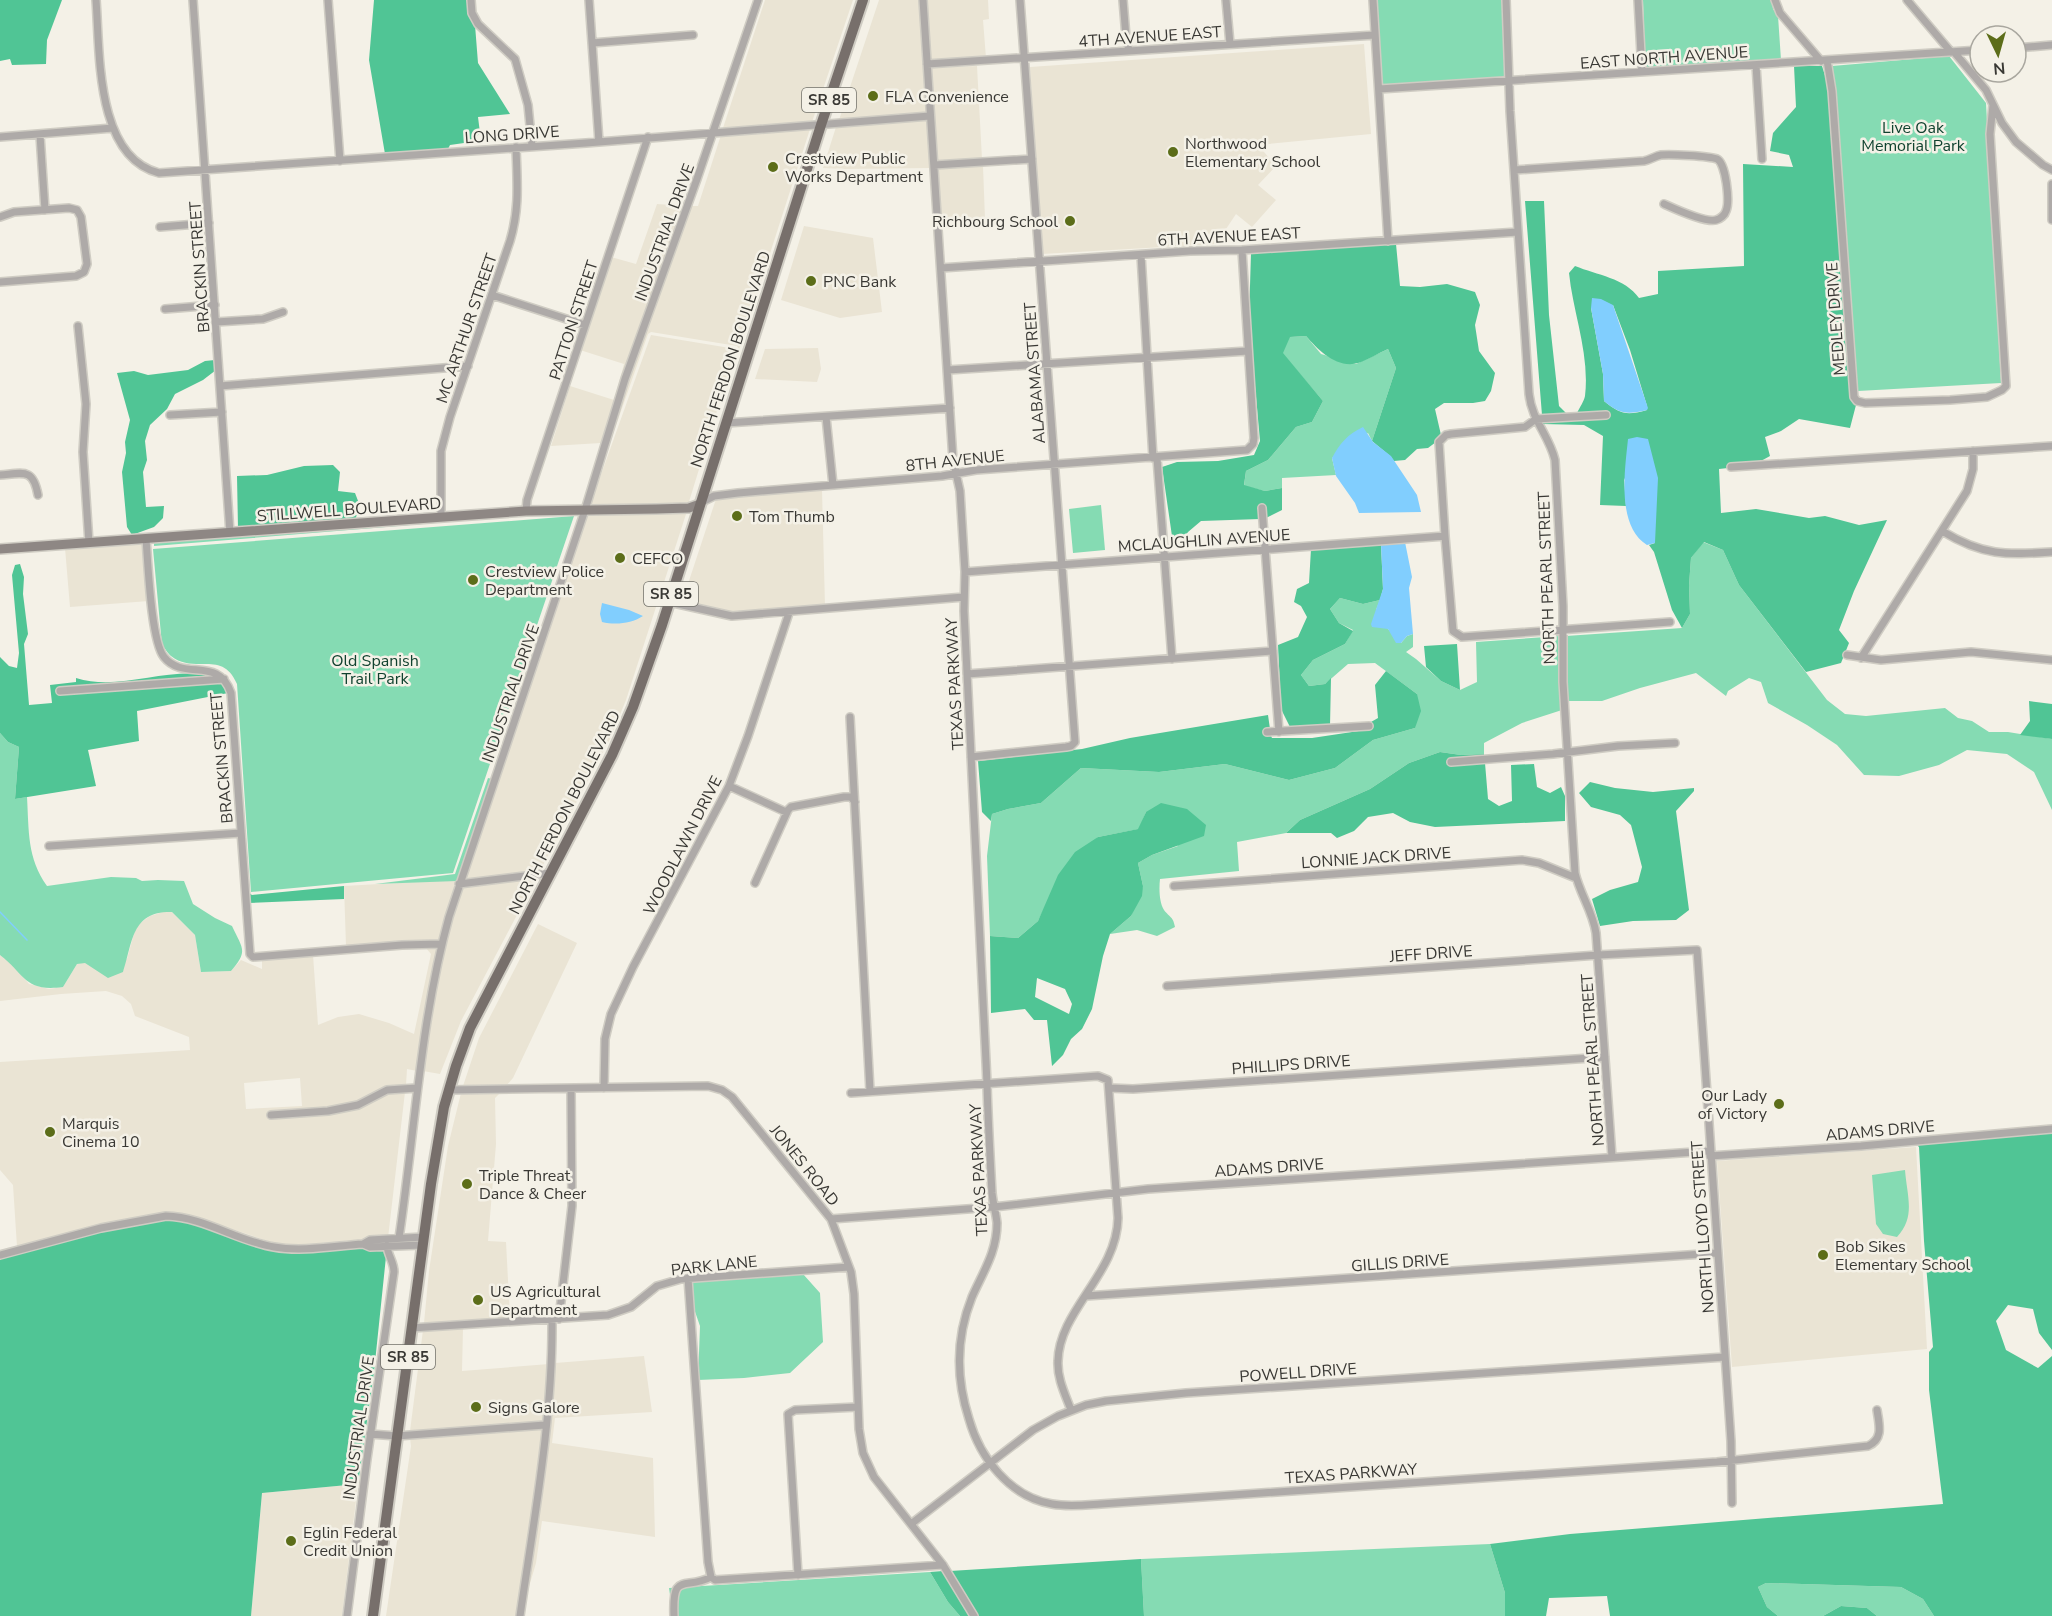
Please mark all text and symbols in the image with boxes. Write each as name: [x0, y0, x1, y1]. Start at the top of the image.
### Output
street label: 4TH AVENUE EAST: [1078, 21, 1223, 53]
north arrow: [1968, 24, 2028, 84]
street label: EAST NORTH AVENUE: [1579, 41, 1749, 75]
text: N: [1992, 56, 2006, 79]
place label: FLA Convenience: [885, 86, 1009, 108]
road number: SR 85: [802, 88, 856, 112]
marker: FLA Convenience: [866, 89, 880, 103]
park label: Live Oak Memorial Park: [1861, 117, 1966, 157]
street label: LONG DRIVE: [464, 121, 560, 149]
place label: Northwood Elementary School: [1185, 133, 1321, 173]
marker: Northwood Elementary School: [1166, 145, 1180, 159]
place label: Crestview Public Works Department: [785, 148, 923, 188]
street label: INDUSTRIAL DRIVE: [630, 160, 700, 304]
marker: Crestview Public Works Department: [766, 160, 780, 174]
street label: BRACKIN STREET: [184, 200, 216, 333]
place label: Richbourg School: [932, 211, 1058, 233]
marker: Richbourg School: [1063, 214, 1077, 228]
street label: 6TH AVENUE EAST: [1157, 222, 1302, 252]
street label: NORTH FERDON BOULEVARD: [686, 248, 776, 470]
street label: MC ARTHUR STREET: [431, 250, 503, 406]
street label: PATTON STREET: [544, 257, 604, 383]
street label: MEDLEY DRIVE: [1821, 262, 1851, 376]
place label: PNC Bank: [823, 271, 897, 293]
marker: PNC Bank: [804, 274, 818, 288]
street label: ALABAMA STREET: [1019, 301, 1051, 444]
street label: 8TH AVENUE: [904, 445, 1006, 477]
street label: NORTH PEARL STREET: [1533, 491, 1561, 665]
street label: STILLWELL BOULEVARD: [256, 493, 442, 527]
place label: Tom Thumb: [749, 506, 835, 528]
marker: Tom Thumb: [730, 509, 744, 523]
street label: MCLAUGHLIN AVENUE: [1117, 524, 1291, 558]
place label: CEFCO: [632, 548, 683, 570]
marker: CEFCO: [613, 551, 627, 565]
place label: Crestview Police Department: [485, 561, 604, 601]
marker: Crestview Police Department: [466, 573, 480, 587]
road number: SR 85: [644, 582, 698, 606]
street label: TEXAS PARKWAY: [941, 617, 969, 751]
street label: INDUSTRIAL DRIVE: [477, 621, 545, 765]
park label: Old Spanish Trail Park: [331, 650, 419, 690]
street label: BRACKIN STREET: [205, 691, 239, 824]
street label: NORTH FERDON BOULEVARD: [504, 707, 626, 918]
street label: WOODLAWN DRIVE: [638, 772, 728, 919]
street label: LONNIE JACK DRIVE: [1300, 842, 1452, 874]
street label: JEFF DRIVE: [1388, 940, 1473, 968]
street label: NORTH PEARL STREET: [1576, 973, 1610, 1147]
street label: PHILLIPS DRIVE: [1231, 1050, 1351, 1080]
place label: Our Lady of Victory: [1698, 1085, 1768, 1125]
marker: Our Lady of Victory: [1772, 1097, 1786, 1111]
street label: TEXAS PARKWAY: [965, 1103, 993, 1237]
place label: Marquis Cinema 10: [62, 1113, 140, 1153]
street label: ADAMS DRIVE: [1825, 1115, 1936, 1147]
street label: JONES ROAD: [764, 1120, 844, 1211]
marker: Marquis Cinema 10: [43, 1125, 57, 1139]
street label: NORTH LLOYD STREET: [1686, 1140, 1720, 1314]
street label: ADAMS DRIVE: [1214, 1153, 1325, 1183]
place label: Triple Threat Dance & Cheer: [479, 1165, 586, 1205]
marker: Triple Threat Dance & Cheer: [460, 1177, 474, 1191]
place label: Bob Sikes Elementary School: [1835, 1236, 1971, 1276]
marker: Bob Sikes Elementary School: [1816, 1248, 1830, 1262]
street label: GILLIS DRIVE: [1350, 1249, 1450, 1277]
street label: PARK LANE: [670, 1251, 758, 1281]
place label: US Agricultural Department: [490, 1281, 601, 1321]
marker: US Agricultural Department: [471, 1293, 485, 1307]
road number: SR 85: [381, 1345, 435, 1369]
street label: INDUSTRIAL DRIVE: [338, 1355, 380, 1501]
street label: POWELL DRIVE: [1239, 1358, 1357, 1388]
place label: Signs Galore: [488, 1397, 580, 1419]
marker: Signs Galore: [469, 1400, 483, 1414]
street label: TEXAS PARKWAY: [1284, 1458, 1418, 1490]
place label: Eglin Federal Credit Union: [303, 1522, 397, 1562]
marker: Eglin Federal Credit Union: [284, 1534, 298, 1548]

